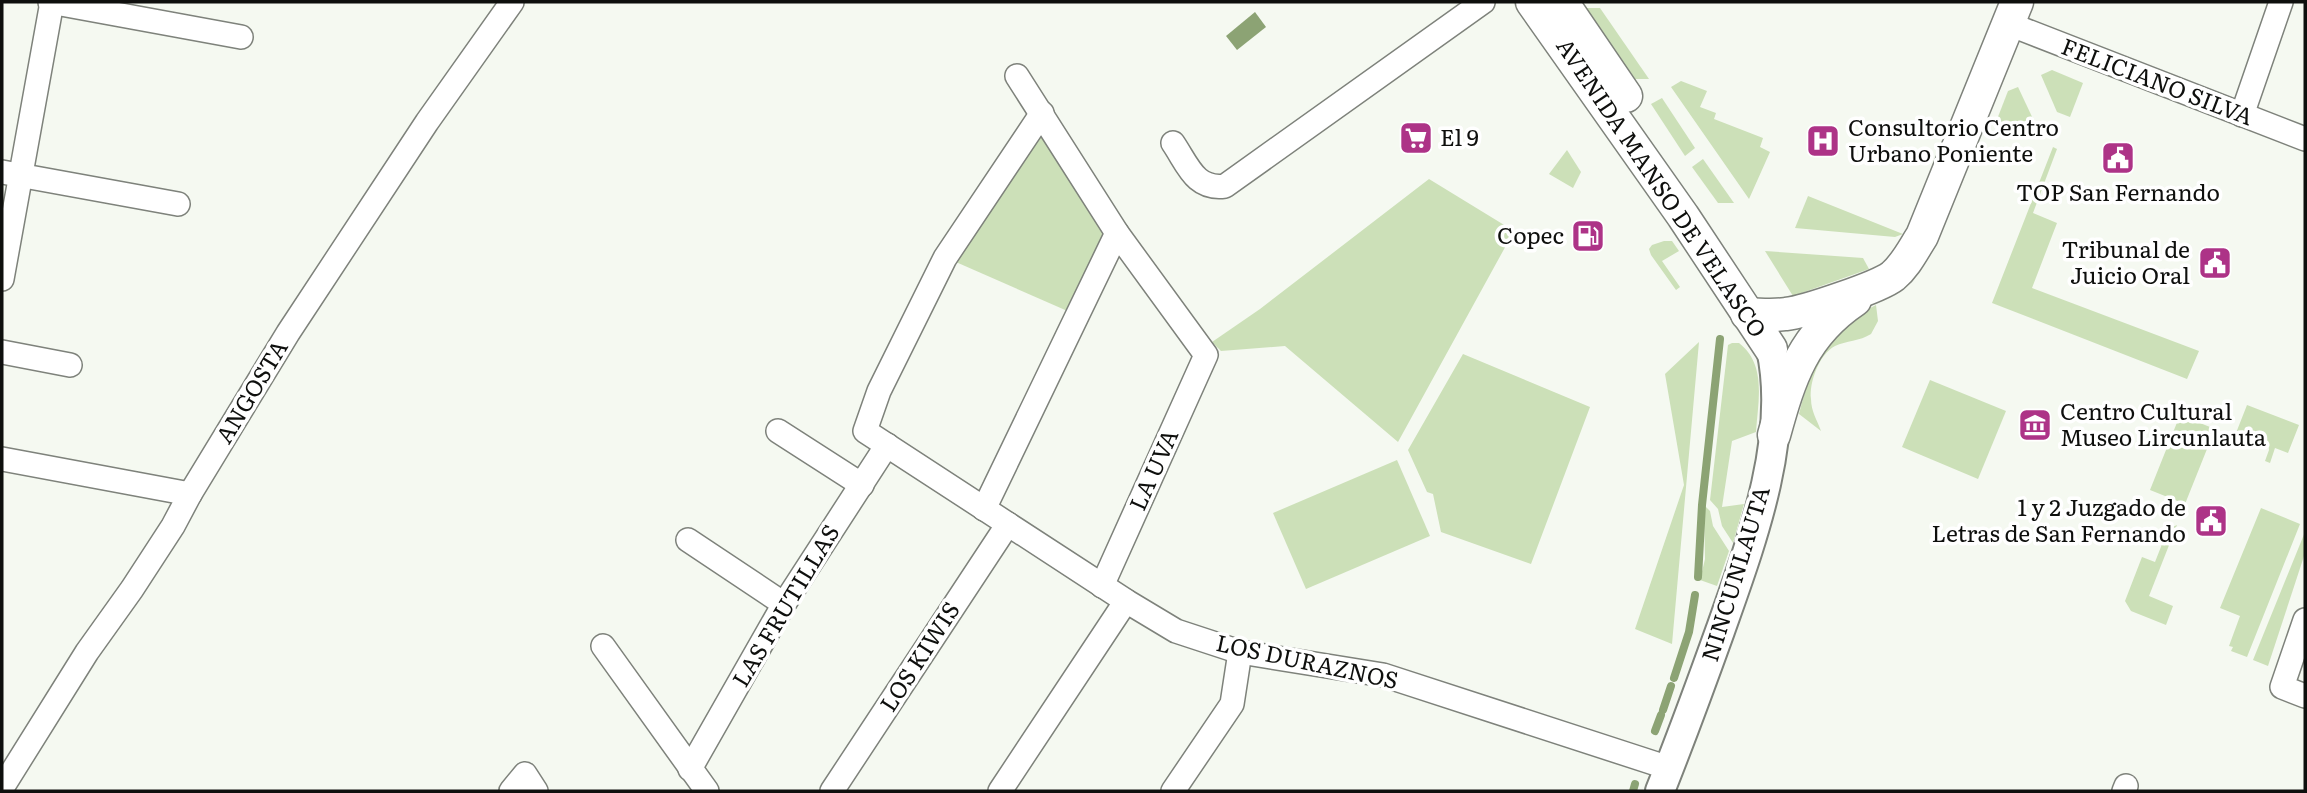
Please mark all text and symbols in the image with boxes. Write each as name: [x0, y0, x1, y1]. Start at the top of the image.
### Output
street label: FELICIANO SILVA: [2057, 28, 2259, 132]
street label: AVENIDA MANSO DE VELASCO: [1549, 30, 1776, 343]
place label: Consultorio Centro Urbano Poniente: [1848, 109, 2059, 169]
supermarket icon: El 9: [1397, 119, 1435, 157]
place label: El 9: [1440, 119, 1479, 153]
hospital icon: Consultorio Centro Urbano Poniente: [1804, 122, 1842, 160]
public building icon: TOP San Fernando: [2099, 139, 2137, 177]
place label: TOP San Fernando: [2016, 174, 2220, 208]
place label: Copec: [1497, 217, 1564, 251]
fuel station icon: Copec: [1569, 217, 1607, 255]
place label: Tribunal de Juicio Oral: [2061, 231, 2190, 291]
public building icon: Tribunal de Juicio Oral: [2196, 244, 2234, 282]
street label: ANGOSTA: [206, 333, 295, 449]
place label: Centro Cultural Museo Lircunlauta: [2060, 393, 2267, 453]
museum icon: Centro Cultural Museo Lircunlauta: [2016, 406, 2054, 444]
street label: LA UVA: [1119, 423, 1185, 515]
street label: NINCUNLAUTA: [1691, 481, 1777, 665]
place label: 1 y 2 Juzgado de Letras de San Fernando: [1931, 489, 2186, 549]
public building icon: 1 y 2 Juzgado de Letras de San Fernando: [2192, 502, 2230, 540]
street label: LAS FRUTILLAS: [722, 517, 846, 693]
street label: LOS KIWIS: [870, 594, 967, 718]
street label: LOS DURAZNOS: [1213, 624, 1402, 696]

